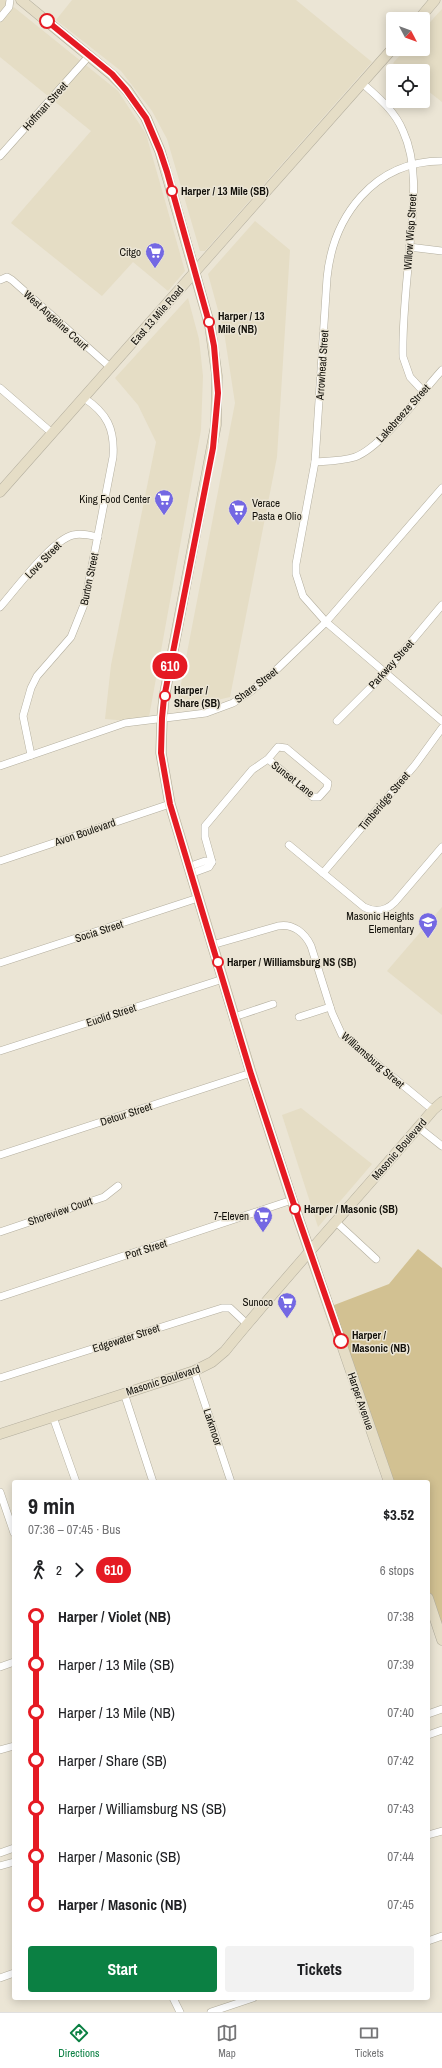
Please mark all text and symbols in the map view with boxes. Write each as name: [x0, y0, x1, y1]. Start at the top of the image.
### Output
north arrow: [386, 12, 430, 56]
map controls: [386, 12, 430, 108]
unlabelled marker: [39, 13, 55, 29]
button: locate: [386, 64, 430, 108]
street label: Hoffman Street: [20, 78, 71, 133]
place label: Harper / 13 Mile (SB): [181, 184, 269, 198]
marker: Harper / 13 Mile (SB): [166, 185, 178, 197]
street label: Willow Wisp Street: [400, 193, 420, 270]
supermarket icon: Citgo: [144, 241, 166, 269]
place label: Citgo: [119, 245, 141, 259]
street label: East 13 Mile Road: [127, 282, 187, 348]
street label: West Angeline Court: [21, 287, 92, 353]
place label: Harper / 13 Mile (NB): [218, 309, 265, 336]
marker: Harper / 13 Mile (NB): [203, 316, 215, 328]
street label: Arrowhead Street: [312, 329, 331, 402]
street label: Lakebreeze Street: [373, 381, 433, 445]
supermarket icon: King Food Center: [153, 488, 175, 516]
place label: King Food Center: [79, 492, 150, 506]
place label: Verace Pasta e Olio: [252, 496, 302, 523]
supermarket icon: Verace Pasta e Olio: [227, 498, 249, 526]
street label: Love Street: [22, 538, 64, 581]
street label: Burton Street: [77, 551, 101, 606]
street label: Parkway Street: [365, 636, 417, 691]
line badge: 610: [147, 653, 193, 679]
text: 610: [160, 657, 180, 675]
street label: Share Street: [232, 664, 281, 706]
place label: Harper / Share (SB): [174, 683, 220, 710]
marker: Harper / Share (SB): [159, 690, 171, 702]
street label: Sunset Lane: [269, 758, 317, 800]
street label: Timberidge Street: [355, 768, 413, 833]
street label: Avon Boulevard: [52, 815, 117, 849]
place label: Masonic Heights Elementary: [346, 909, 414, 936]
school or university icon: Masonic Heights Elementary: [417, 911, 439, 939]
street label: Socia Street: [73, 917, 125, 945]
place label: Harper / Williamsburg NS (SB): [227, 955, 356, 969]
marker: Harper / Williamsburg NS (SB): [212, 956, 224, 968]
street label: Euclid Street: [84, 1000, 138, 1030]
street label: Williamsburg Street: [339, 1029, 408, 1092]
street label: Detour Street: [98, 1099, 154, 1129]
street label: Masonic Boulevard: [368, 1115, 430, 1183]
street label: Shoreview Court: [26, 1193, 94, 1229]
place label: Harper / Masonic (SB): [304, 1202, 398, 1216]
marker: Harper / Masonic (SB): [289, 1203, 301, 1215]
supermarket icon: 7-Eleven: [252, 1205, 274, 1233]
place label: 7-Eleven: [213, 1209, 249, 1223]
street label: Port Street: [123, 1236, 169, 1262]
supermarket icon: Sunoco: [276, 1291, 298, 1319]
place label: Sunoco: [242, 1295, 273, 1309]
street label: Edgewater Street: [91, 1320, 162, 1355]
place label: Harper / Masonic (NB): [352, 1328, 410, 1355]
marker: Harper / Masonic (NB): [333, 1333, 349, 1349]
street label: Masonic Boulevard: [124, 1361, 202, 1399]
street label: Harper Avenue: [345, 1370, 377, 1432]
street label: Larkmoor: [200, 1407, 226, 1447]
text: 9 min: [28, 1491, 75, 1521]
text: $3.52: [383, 1504, 414, 1525]
text: 07:36 – 07:45 · Bus: [28, 1521, 120, 1538]
icon: walk: [28, 1559, 50, 1581]
icon: forward: [68, 1559, 90, 1581]
text: 610: [104, 1561, 123, 1579]
text: 2: [56, 1562, 62, 1579]
text: 6 stops: [380, 1562, 414, 1579]
text: Harper / Violet (NB): [58, 1606, 171, 1627]
text: 07:38: [387, 1608, 414, 1625]
text: Harper / 13 Mile (SB): [58, 1654, 174, 1675]
text: 07:39: [387, 1656, 414, 1673]
text: Harper / 13 Mile (NB): [58, 1702, 175, 1723]
text: 07:40: [387, 1704, 414, 1721]
text: Harper / Share (SB): [58, 1750, 167, 1771]
text: 07:42: [387, 1752, 414, 1769]
text: Harper / Williamsburg NS (SB): [58, 1798, 226, 1819]
text: 07:43: [387, 1800, 414, 1817]
text: Harper / Masonic (SB): [58, 1846, 180, 1867]
text: 07:44: [387, 1848, 414, 1865]
text: Harper / Masonic (NB): [58, 1894, 187, 1915]
text: 07:45: [387, 1896, 414, 1913]
button: Start: [28, 1946, 217, 1992]
button: Tickets: [225, 1946, 414, 1992]
tab: Directions: [58, 2022, 99, 2060]
tab: Map: [216, 2022, 238, 2060]
tab: Tickets: [355, 2022, 384, 2060]

